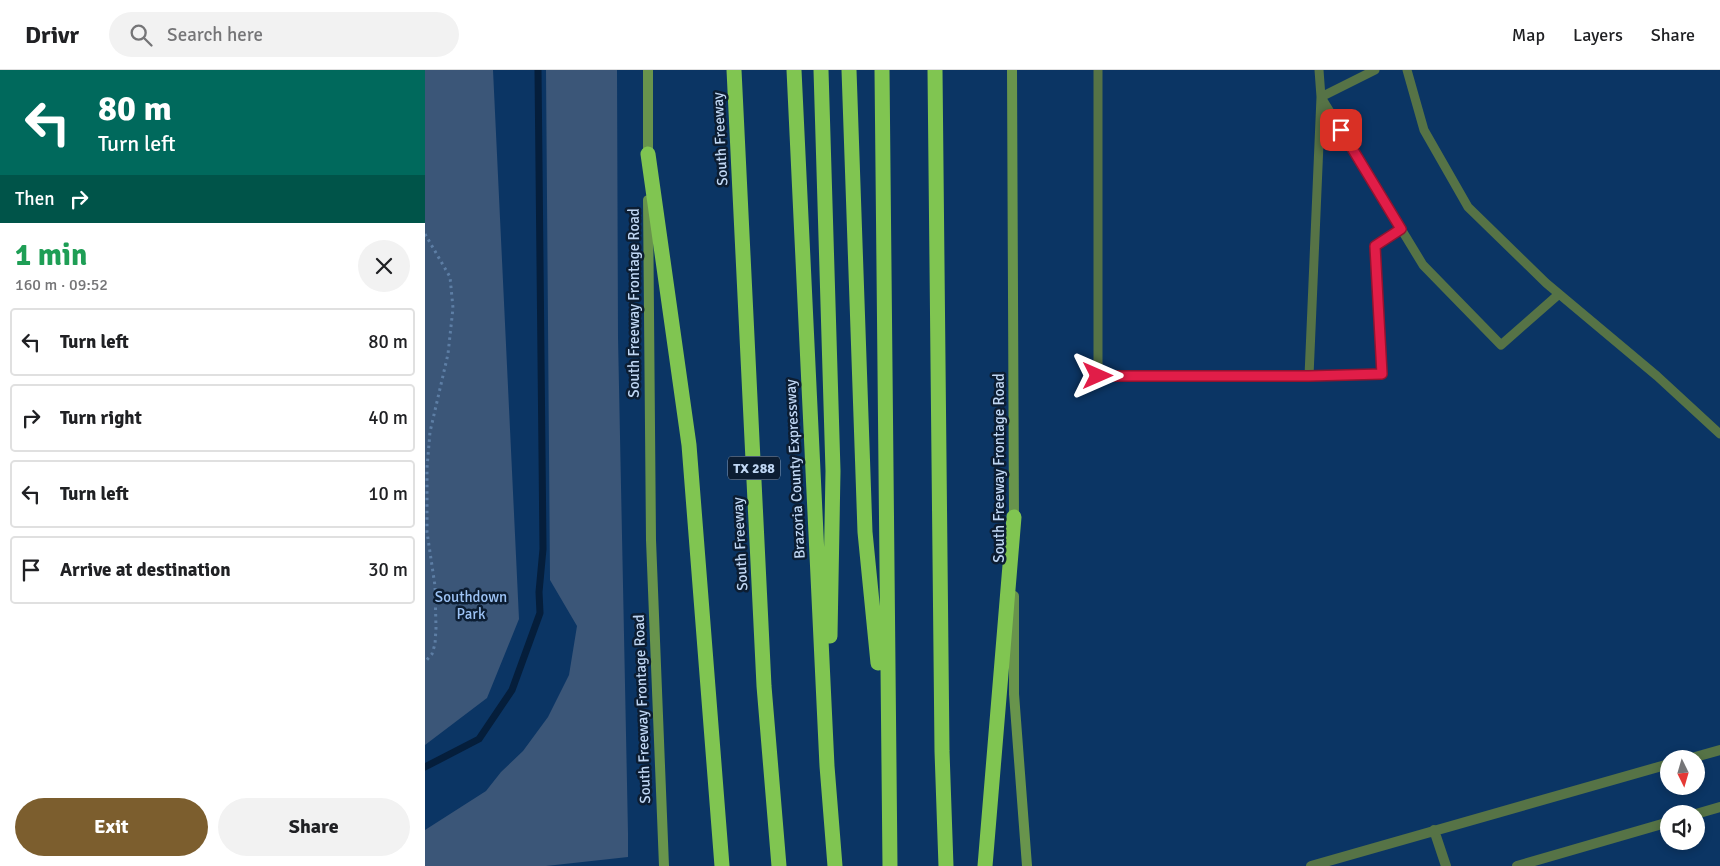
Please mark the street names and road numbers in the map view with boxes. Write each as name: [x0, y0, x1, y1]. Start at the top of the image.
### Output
street label: South Freeway: [709, 92, 731, 186]
street label: South Freeway Frontage Road: [625, 208, 643, 398]
street label: South Freeway Frontage Road: [990, 373, 1008, 563]
street label: Brazoria County Expressway: [781, 379, 809, 559]
road number: TX 288: [728, 456, 780, 479]
street label: South Freeway: [729, 497, 751, 591]
street label: South Freeway Frontage Road: [630, 614, 654, 804]

